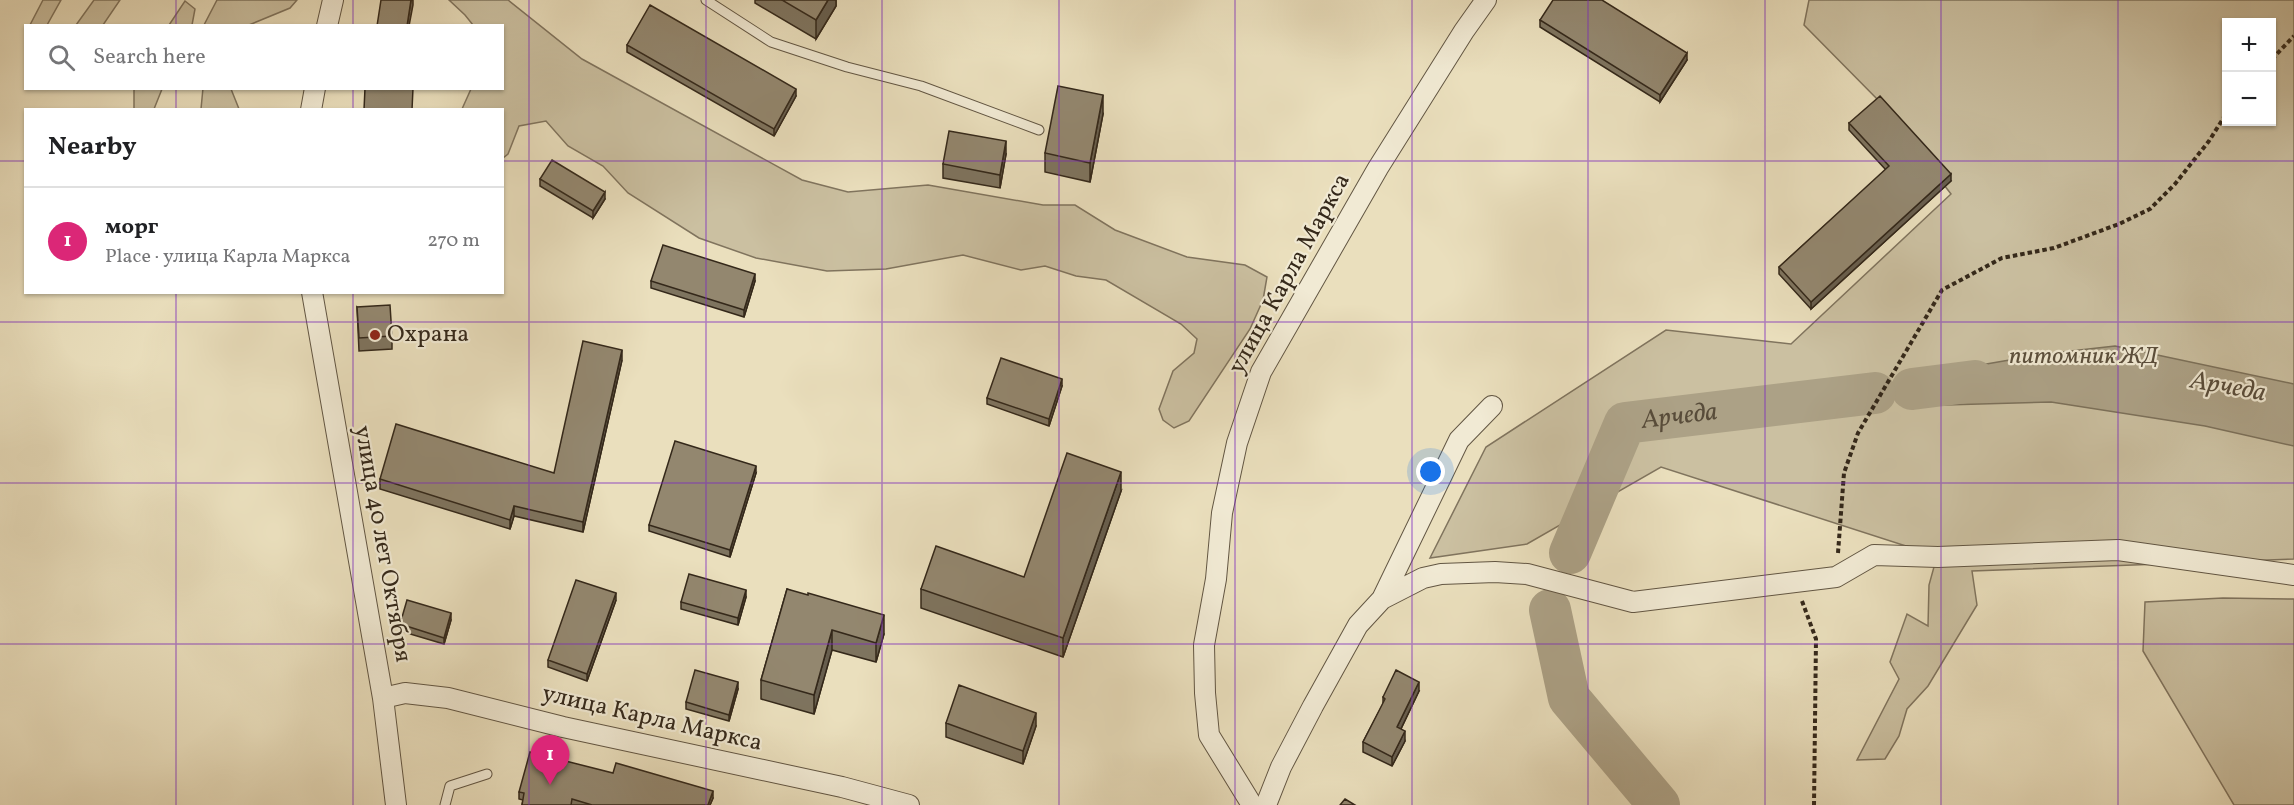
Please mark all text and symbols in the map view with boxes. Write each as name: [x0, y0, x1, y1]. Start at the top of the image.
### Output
map controls: [2222, 18, 2276, 126]
button: +: [2222, 18, 2276, 72]
search box: [24, 24, 504, 90]
icon: search: [45, 41, 78, 74]
text: Search here: [93, 42, 206, 73]
button: −: [2222, 72, 2276, 126]
text: Nearby: [48, 129, 137, 165]
street label: улица Карла Маркса: [1221, 167, 1359, 381]
text: морг: [105, 212, 158, 243]
text: 1: [63, 227, 72, 255]
text: 270 m: [427, 227, 480, 255]
text: Place · улица Карла Маркса: [105, 243, 351, 271]
place label: Охрана: [387, 318, 469, 352]
marker: Охрана: [368, 328, 382, 342]
park label: питомник ЖД: [2009, 340, 2159, 374]
water label: Арчеда: [2186, 362, 2269, 411]
water label: Арчеда: [1638, 394, 1719, 439]
street label: улица 40 лет Октября: [344, 423, 420, 665]
your location: [1416, 457, 1445, 486]
street label: улица Карла Маркса: [538, 677, 766, 761]
pin: 1: [530, 736, 570, 785]

